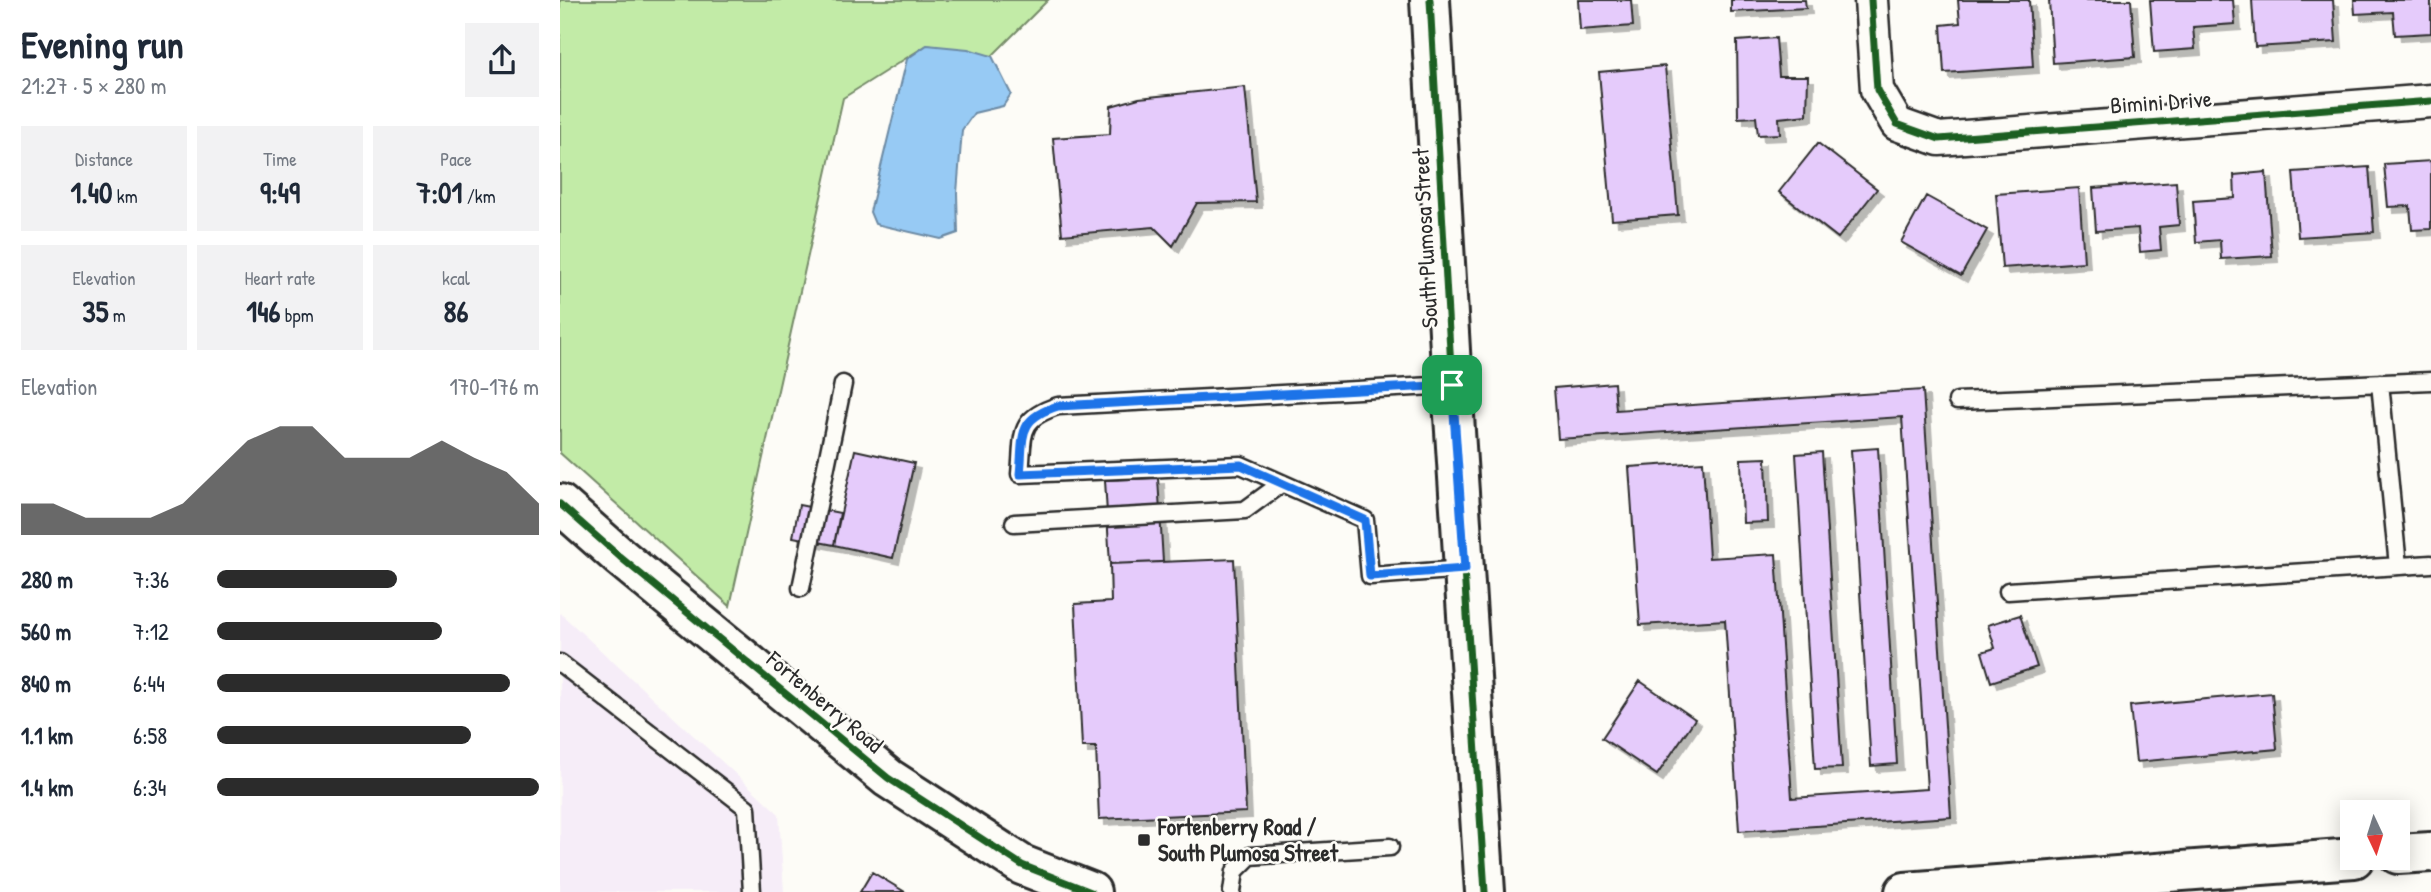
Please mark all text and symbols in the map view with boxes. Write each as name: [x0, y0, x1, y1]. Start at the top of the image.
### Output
text: Evening run: [21, 18, 184, 70]
button: share: [465, 23, 539, 97]
text: 21:27 · 5 × 280 m: [21, 70, 166, 101]
street label: Bimini Drive: [2109, 82, 2213, 121]
text: Distance: [75, 146, 133, 172]
text: Time: [263, 146, 297, 172]
text: Pace: [440, 146, 472, 172]
street label: South Plumosa Street: [1404, 146, 1445, 329]
text: 1.40: [70, 172, 112, 212]
text: 9:49: [260, 172, 300, 212]
text: 7:01: [416, 172, 462, 212]
text: km: [112, 183, 138, 209]
text: /km: [462, 183, 496, 209]
text: Elevation: [72, 265, 136, 291]
text: Heart rate: [245, 265, 315, 291]
text: kcal: [442, 265, 470, 291]
text: 35: [82, 291, 108, 331]
text: 146: [246, 291, 280, 331]
text: 86: [444, 291, 468, 331]
text: m: [108, 302, 126, 328]
text: bpm: [280, 302, 314, 328]
pin: [1422, 355, 1482, 415]
icon: arrive: [1433, 366, 1471, 404]
text: Elevation: [21, 371, 97, 402]
text: 170–176 m: [449, 371, 539, 402]
text: 280 m: [21, 564, 73, 595]
text: 7:36: [133, 564, 169, 595]
text: 560 m: [21, 616, 71, 647]
text: 7:12: [133, 616, 169, 647]
street label: Fortenberry Road: [760, 643, 890, 760]
text: 840 m: [21, 668, 71, 699]
text: 6:44: [133, 668, 165, 699]
text: 1.1 km: [21, 720, 73, 751]
text: 6:58: [133, 720, 167, 751]
text: 1.4 km: [21, 772, 73, 803]
text: 6:34: [133, 772, 166, 803]
north arrow: [2340, 800, 2410, 870]
map controls: [2340, 800, 2410, 870]
place label: Fortenberry Road / South Plumosa Street: [1157, 811, 1339, 868]
marker: Fortenberry Road / South Plumosa Street: [1136, 832, 1152, 848]

